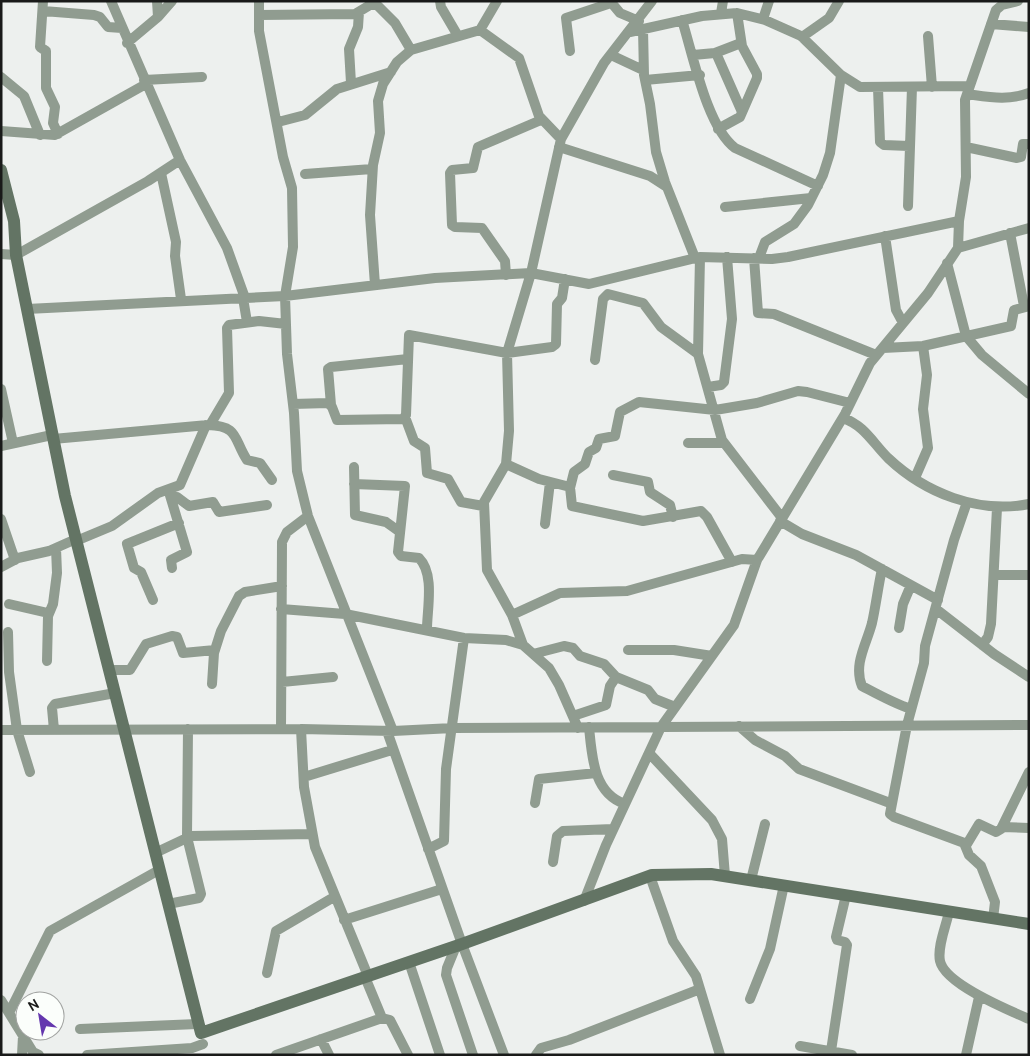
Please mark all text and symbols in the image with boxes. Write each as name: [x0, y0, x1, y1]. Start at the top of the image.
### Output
north arrow: [15, 991, 65, 1041]
text: N: [24, 995, 42, 1015]

